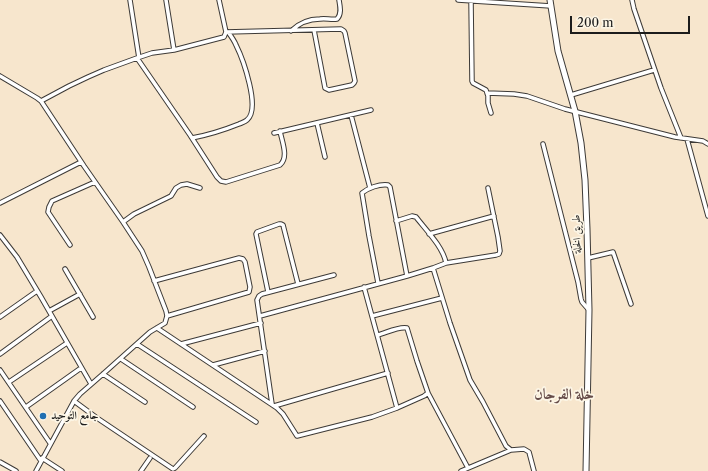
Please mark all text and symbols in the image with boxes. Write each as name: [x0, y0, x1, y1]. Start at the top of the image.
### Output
scale bar: [572, 8, 692, 34]
text: 200 m: [577, 15, 614, 30]
street label: طريق الخلة: [570, 214, 584, 254]
district label: خلة الفرجان: [534, 386, 594, 404]
place label: جامع التوحيد: [51, 409, 99, 423]
marker: جامع التوحيد: [38, 411, 48, 421]

